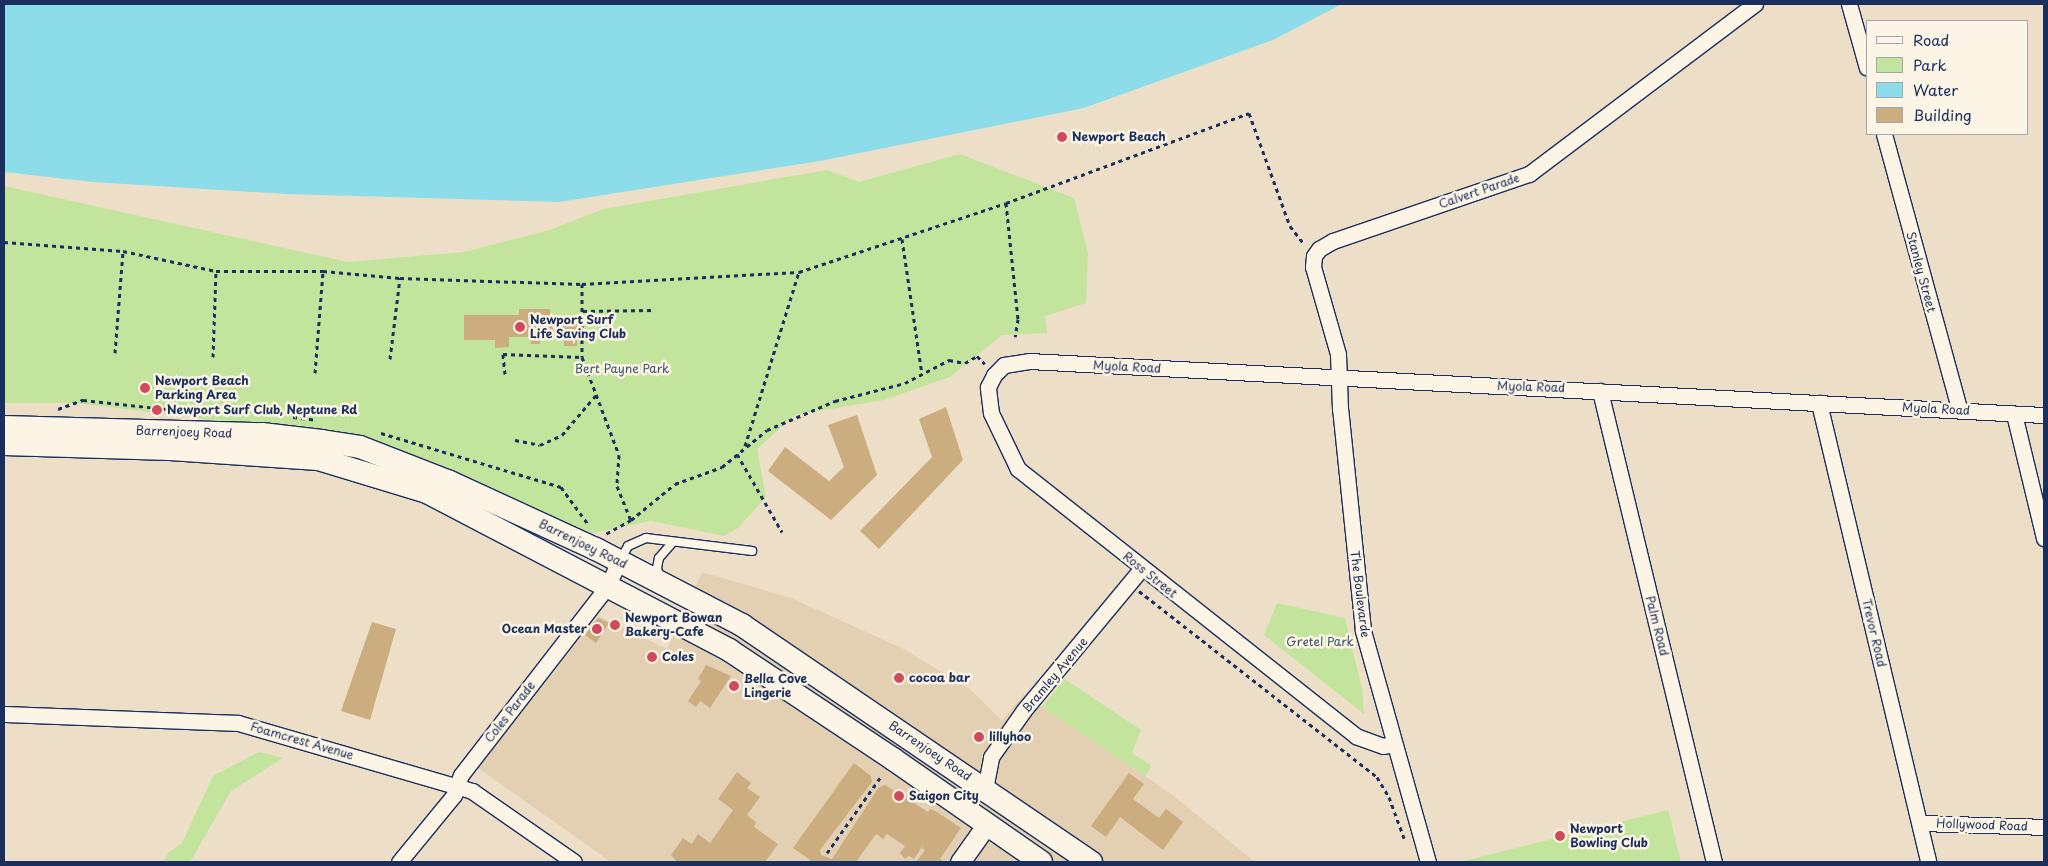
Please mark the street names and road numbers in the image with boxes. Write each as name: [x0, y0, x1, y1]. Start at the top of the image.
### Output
street label: Calvert Parade: [1436, 170, 1522, 212]
street label: Stanley Street: [1903, 230, 1939, 314]
street label: Myola Road: [1092, 358, 1162, 376]
street label: Myola Road: [1496, 379, 1566, 395]
street label: Myola Road: [1901, 400, 1971, 418]
street label: Barrenjoey Road: [136, 423, 232, 441]
street label: Barrenjoey Road: [536, 516, 630, 572]
street label: Ross Street: [1120, 549, 1180, 601]
street label: The Boulevarde: [1347, 549, 1373, 639]
street label: Palm Road: [1643, 594, 1671, 658]
street label: Trevor Road: [1859, 597, 1889, 669]
street label: Bramley Avenue: [1019, 634, 1091, 716]
street label: Coles Parade: [481, 678, 539, 746]
street label: Barrenjoey Road: [886, 718, 974, 784]
street label: Foamcrest Avenue: [249, 720, 355, 762]
street label: Hollywood Road: [1936, 816, 2028, 834]

